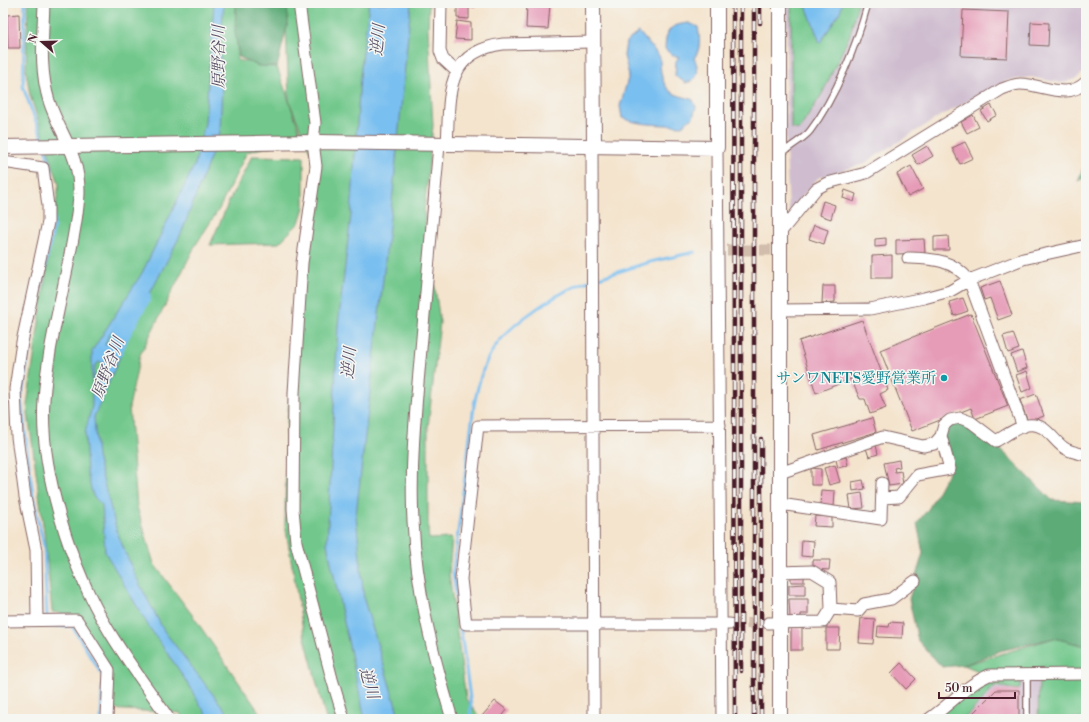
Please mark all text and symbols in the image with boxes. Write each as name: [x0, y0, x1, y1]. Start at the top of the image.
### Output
water label: 逆川: [367, 21, 390, 57]
north arrow: [22, 22, 62, 62]
water label: 原野谷川: [209, 23, 229, 89]
text: N: [25, 32, 42, 45]
water label: 原野谷川: [87, 333, 130, 401]
water label: 逆川: [338, 344, 361, 380]
place label: サンワNETS愛野営業所: [776, 369, 936, 388]
marker: サンワNETS愛野営業所: [939, 373, 949, 383]
water label: 逆川: [355, 665, 384, 703]
scale bar: [939, 674, 1015, 700]
text: 50 m: [945, 681, 973, 696]

